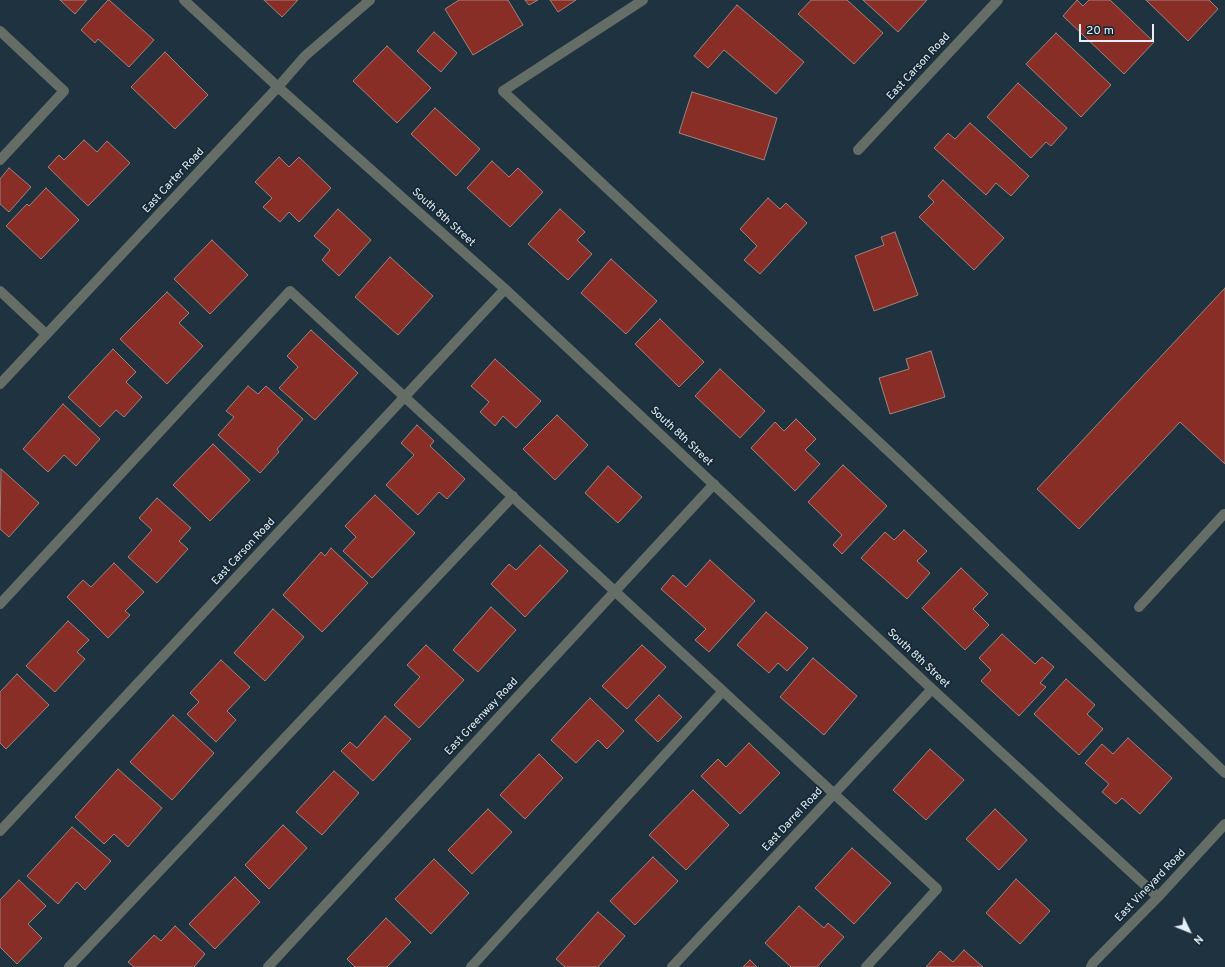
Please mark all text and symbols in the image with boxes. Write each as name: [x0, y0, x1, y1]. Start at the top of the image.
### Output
scale bar: [1081, 16, 1156, 42]
text: 20 m: [1086, 23, 1114, 39]
street label: East Carson Road: [885, 31, 953, 103]
street label: East Carter Road: [141, 146, 207, 216]
street label: South 8th Street: [409, 186, 477, 250]
street label: South 8th Street: [647, 405, 715, 469]
street label: East Carson Road: [210, 516, 278, 588]
street label: South 8th Street: [884, 627, 952, 691]
street label: East Greenway Road: [443, 675, 521, 759]
street label: East Darrel Road: [760, 785, 826, 855]
street label: East Vineyard Road: [1113, 847, 1189, 925]
north arrow: [1169, 911, 1209, 951]
text: N: [1190, 932, 1206, 947]

